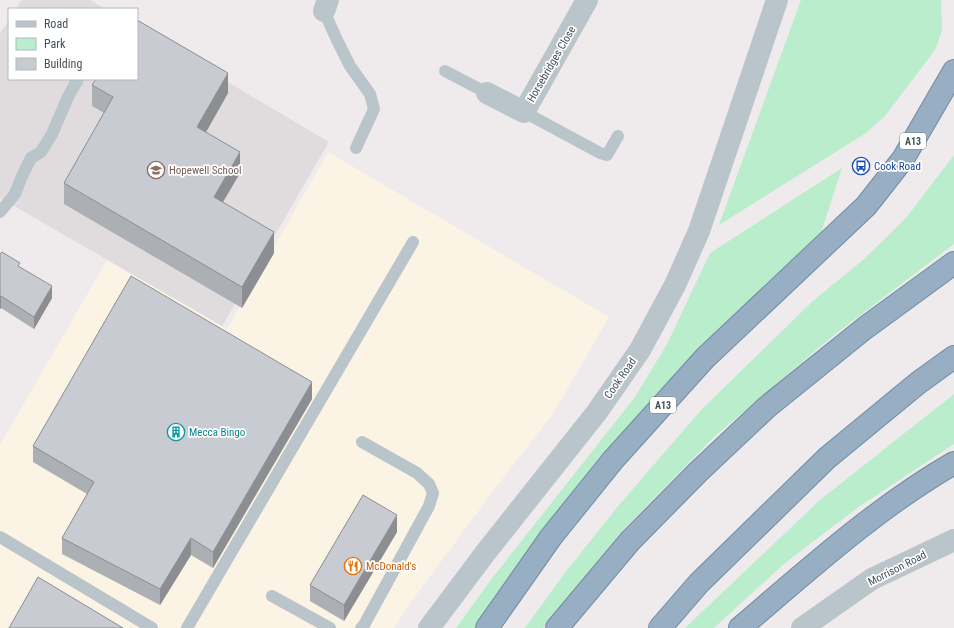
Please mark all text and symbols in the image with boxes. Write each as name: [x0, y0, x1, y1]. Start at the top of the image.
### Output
legend: [8, 8, 138, 80]
text: Road: [44, 17, 68, 31]
street label: Horsebridges Close: [525, 24, 578, 104]
text: Park: [44, 37, 66, 51]
text: Building: [44, 57, 82, 71]
road number: A13: [900, 133, 926, 149]
bus stop icon: Cook Road: [851, 156, 871, 176]
school or university icon: Hopewell School: [146, 160, 166, 180]
place label: Cook Road: [874, 160, 921, 173]
place label: Hopewell School: [169, 164, 241, 177]
street label: Cook Road: [602, 355, 639, 401]
road number: A13: [650, 397, 676, 413]
building icon: Mecca Bingo: [166, 422, 186, 442]
place label: Mecca Bingo: [189, 426, 246, 439]
street label: Morrison Road: [866, 548, 928, 589]
restaurant icon: McDonald's: [343, 556, 363, 576]
place label: McDonald's: [366, 560, 416, 573]

